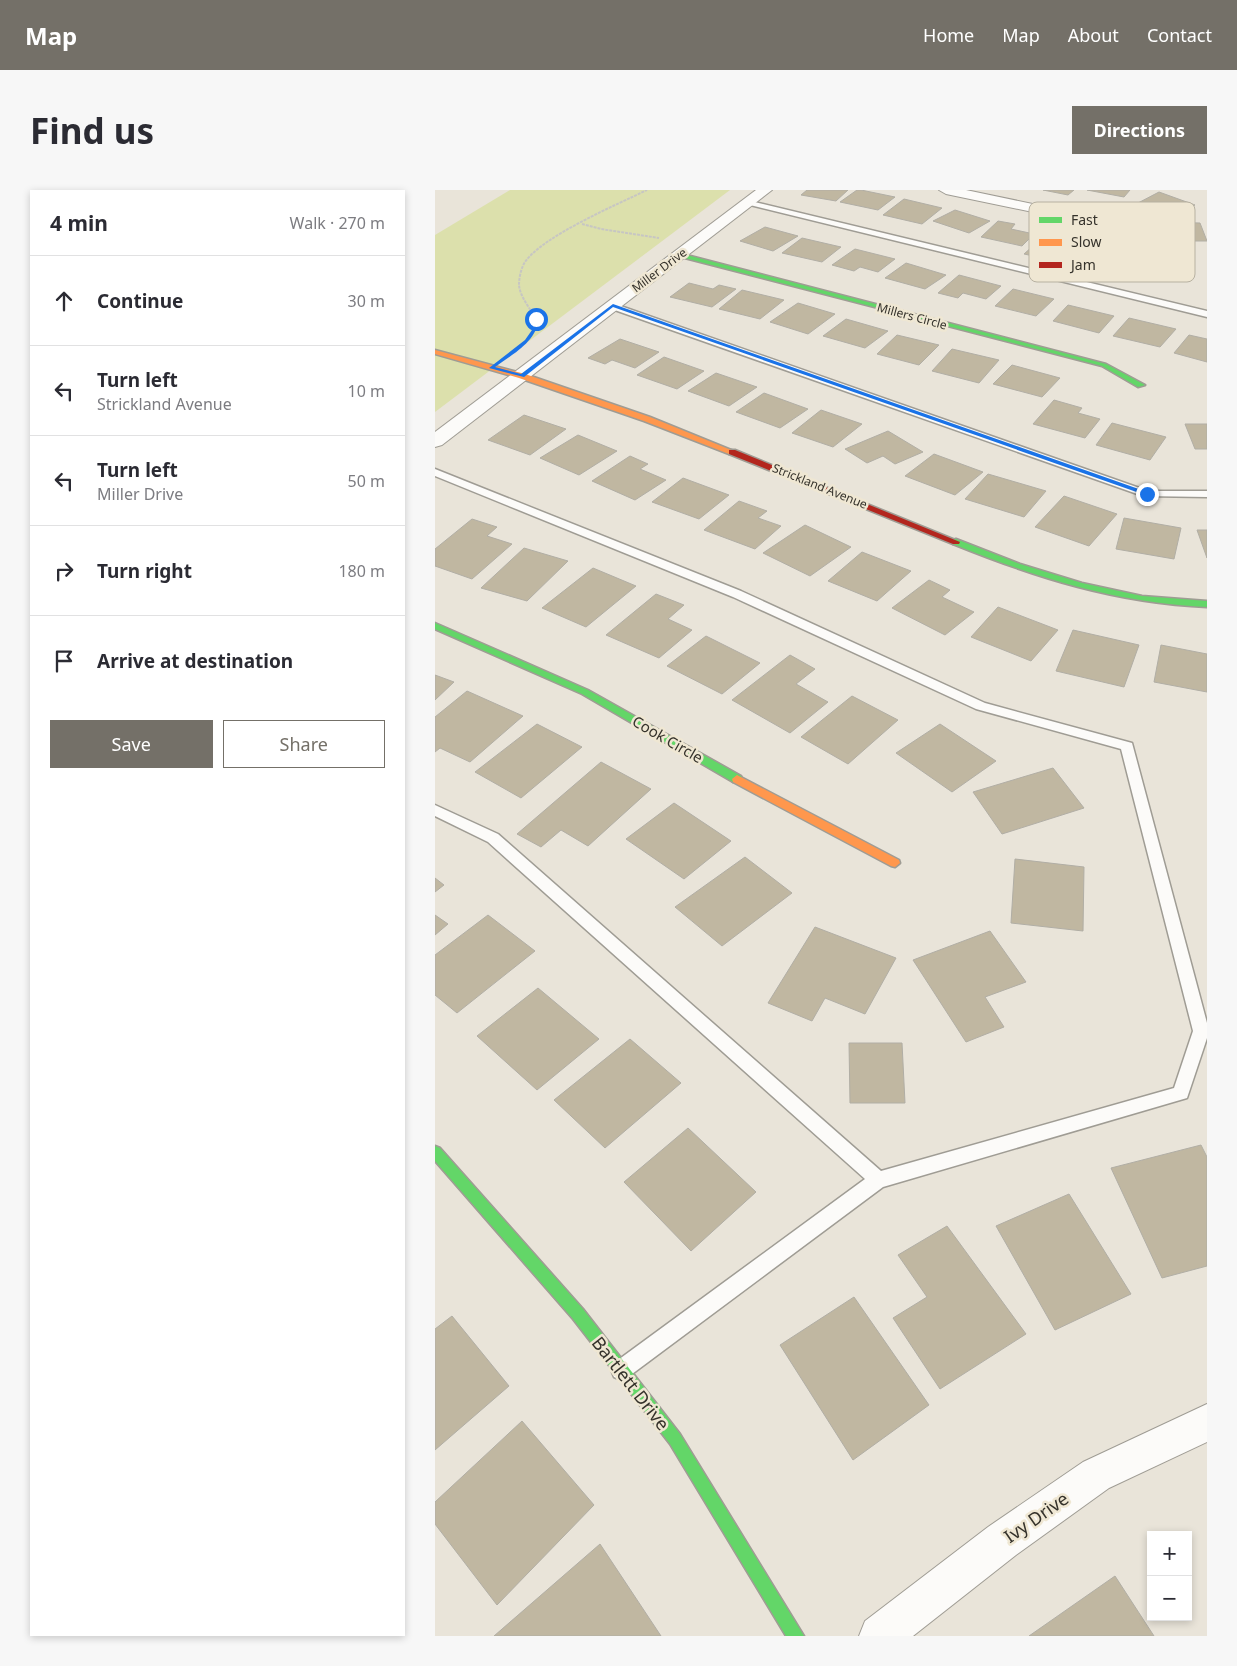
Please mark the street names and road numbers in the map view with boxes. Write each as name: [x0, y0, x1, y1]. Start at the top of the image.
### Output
street label: Miller Drive: [628, 244, 690, 296]
street label: Millers Circle: [875, 298, 949, 334]
street label: Strickland Avenue: [770, 459, 870, 513]
street label: Cook Circle: [629, 711, 707, 767]
street label: Bartlett Drive: [587, 1331, 675, 1435]
street label: Ivy Drive: [999, 1486, 1073, 1548]

